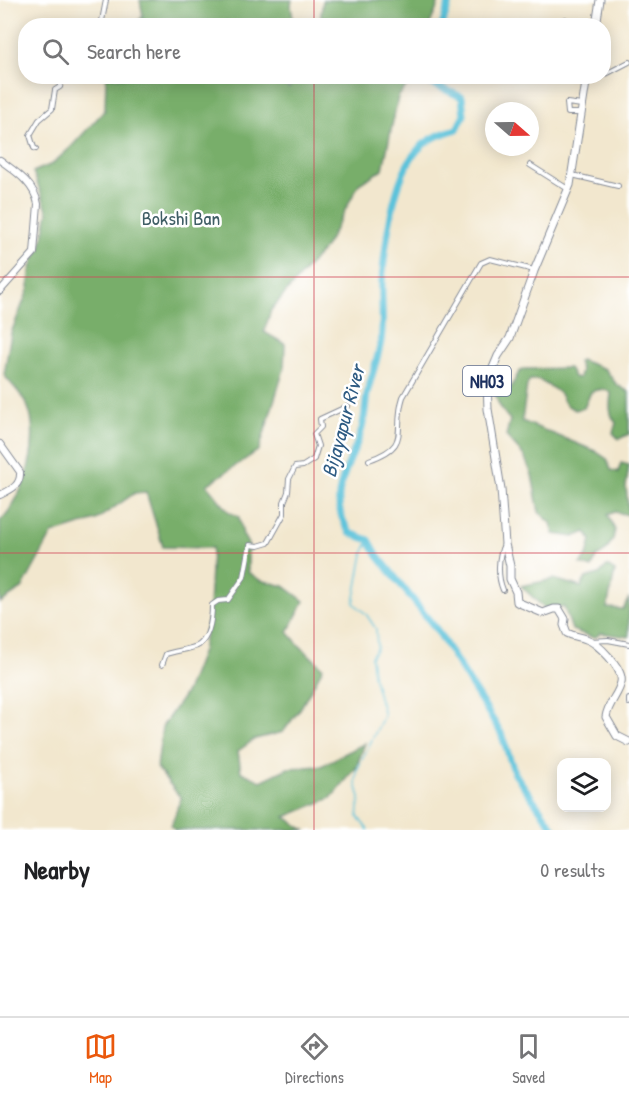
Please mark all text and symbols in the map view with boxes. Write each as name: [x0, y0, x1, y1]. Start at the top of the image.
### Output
search box: [18, 18, 611, 84]
icon: search: [39, 35, 72, 68]
text: Search here: [87, 36, 181, 66]
north arrow: [485, 102, 539, 156]
park label: Bokshi Ban: [142, 204, 220, 231]
water label: Bijayapur River: [314, 359, 373, 480]
road number: NH03: [463, 366, 511, 396]
map controls: [557, 758, 611, 812]
button: layers: [557, 758, 611, 812]
text: Nearby: [24, 852, 90, 887]
text: 0 results: [540, 856, 605, 883]
tab: Map: [84, 1030, 117, 1088]
tab: Directions: [285, 1030, 344, 1088]
tab: Saved: [512, 1030, 545, 1088]

